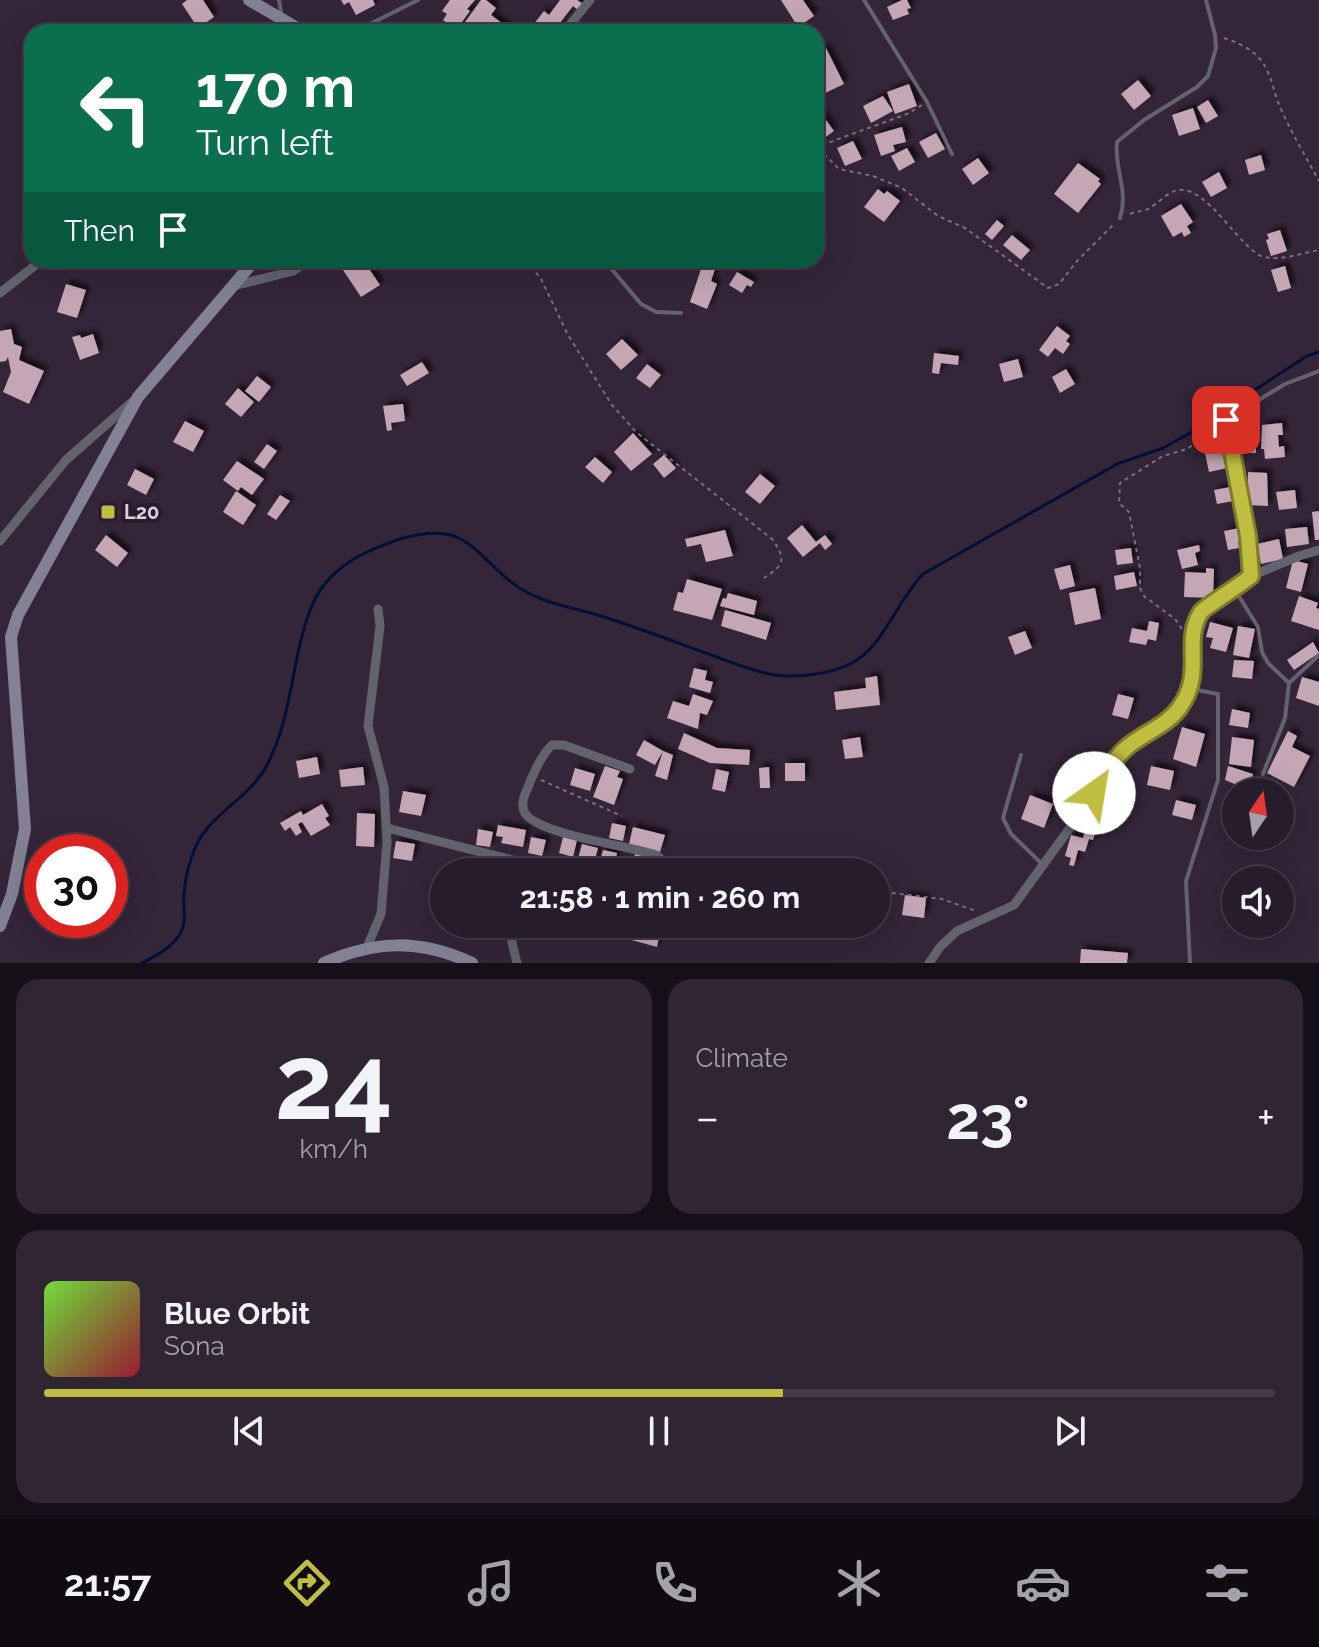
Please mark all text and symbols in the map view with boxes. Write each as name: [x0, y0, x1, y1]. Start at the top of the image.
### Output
text: 170 m: [196, 54, 355, 120]
icon: left: [64, 56, 168, 160]
text: Turn left: [196, 121, 334, 163]
icon: arrive: [151, 208, 195, 252]
text: Then: [64, 213, 135, 248]
pin: [1192, 386, 1260, 454]
icon: arrive: [1204, 398, 1248, 442]
place label: L20: [124, 500, 159, 524]
marker: L20: [99, 503, 117, 521]
position arrow: [1052, 751, 1136, 835]
north arrow: [1222, 778, 1294, 850]
map controls: [1222, 778, 1294, 938]
speed limit sign: 30: [24, 834, 128, 938]
button: sound: [1222, 866, 1294, 938]
text: 21:58 · 1 min · 260 m: [520, 880, 800, 915]
text: 24: [275, 1021, 393, 1143]
text: Climate: [696, 1043, 788, 1073]
text: 23°: [946, 1083, 1030, 1153]
text: −: [696, 1092, 719, 1143]
text: +: [1257, 1092, 1275, 1143]
text: km/h: [299, 1134, 368, 1164]
text: Blue Orbit: [164, 1296, 310, 1331]
text: Sona: [164, 1331, 225, 1361]
icon: previous: [227, 1409, 271, 1453]
icon: pause: [637, 1409, 681, 1453]
icon: next: [1048, 1409, 1092, 1453]
icon: directions: [279, 1555, 335, 1611]
icon: music: [463, 1555, 519, 1611]
icon: phone: [647, 1555, 703, 1611]
icon: climate: [831, 1555, 887, 1611]
icon: car: [1015, 1555, 1071, 1611]
icon: filters: [1199, 1555, 1255, 1611]
text: 21:57: [64, 1562, 151, 1604]

